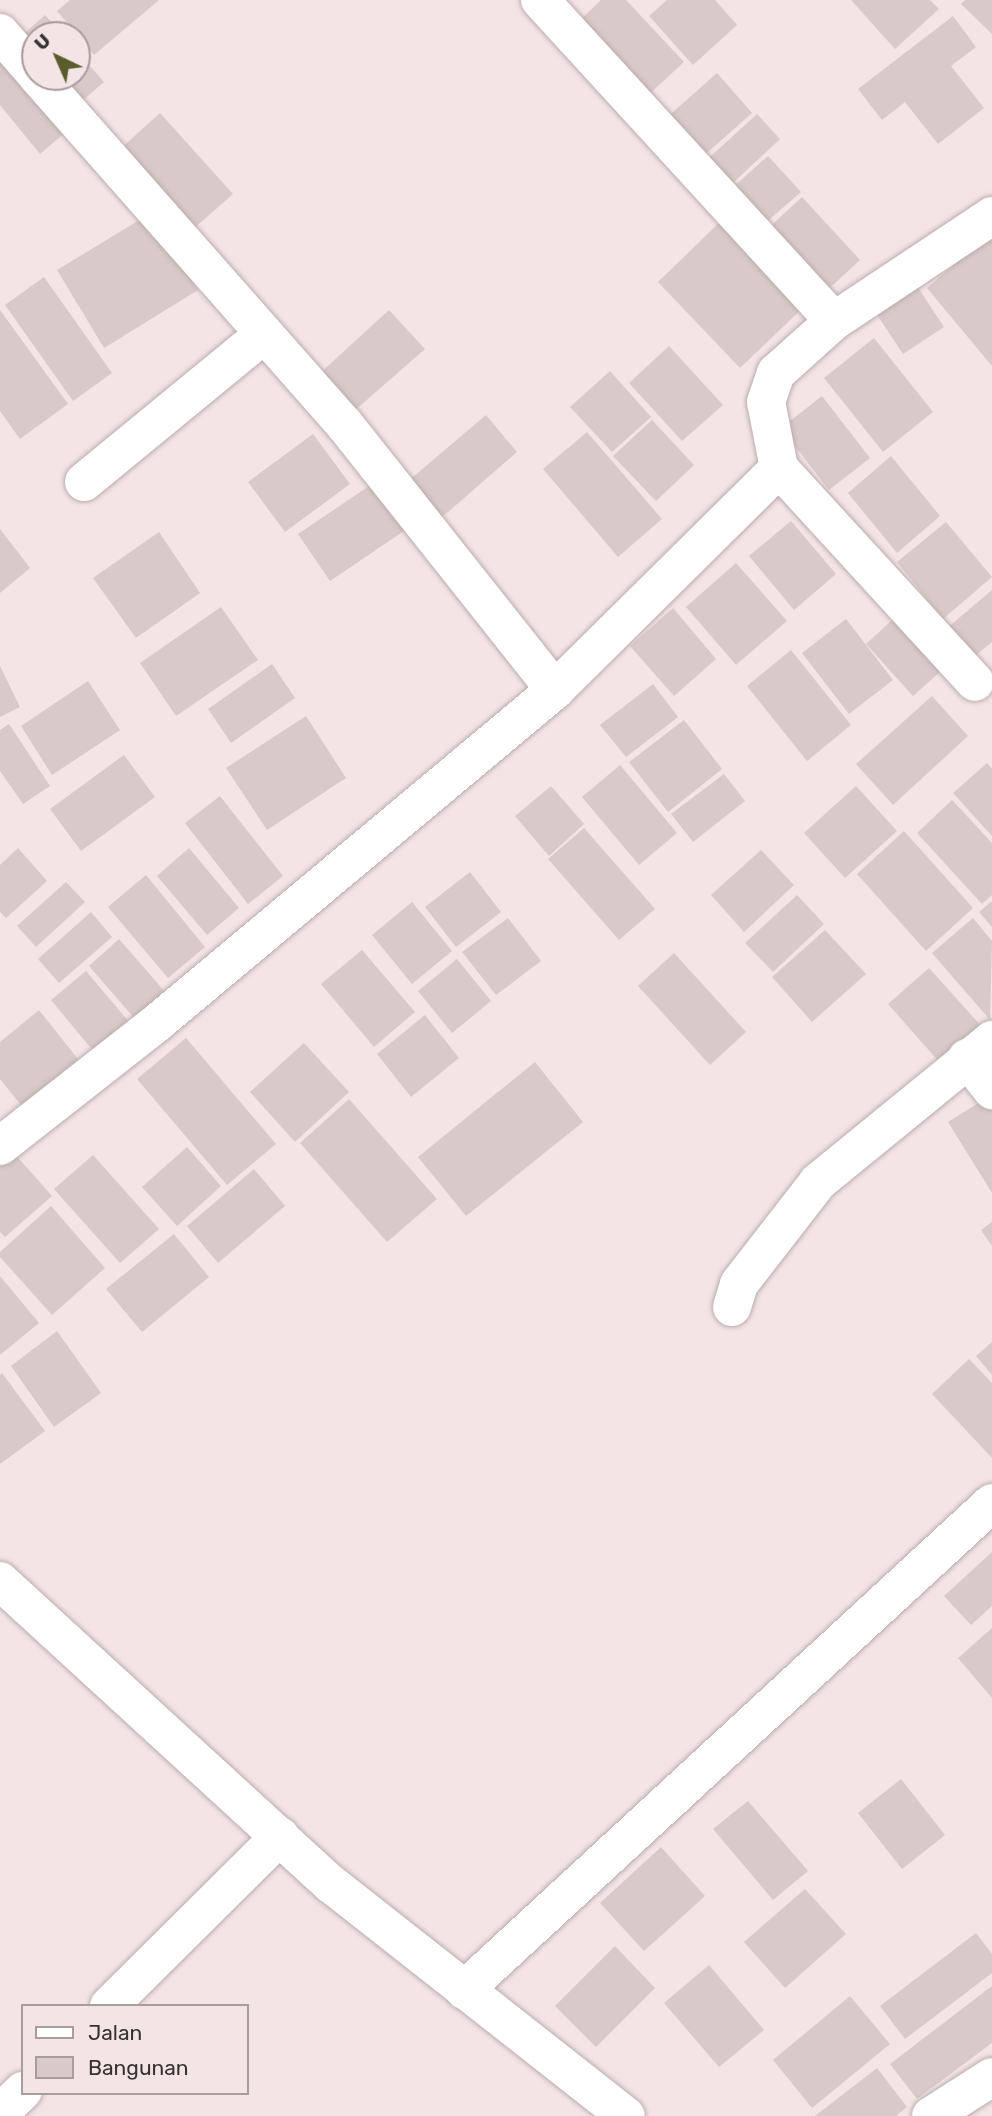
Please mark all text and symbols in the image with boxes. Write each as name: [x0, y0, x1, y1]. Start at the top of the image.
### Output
north arrow: [21, 21, 91, 91]
text: U: [30, 29, 55, 55]
legend: [21, 2004, 248, 2095]
text: Jalan: [88, 2020, 142, 2045]
text: Bangunan: [88, 2055, 189, 2080]

